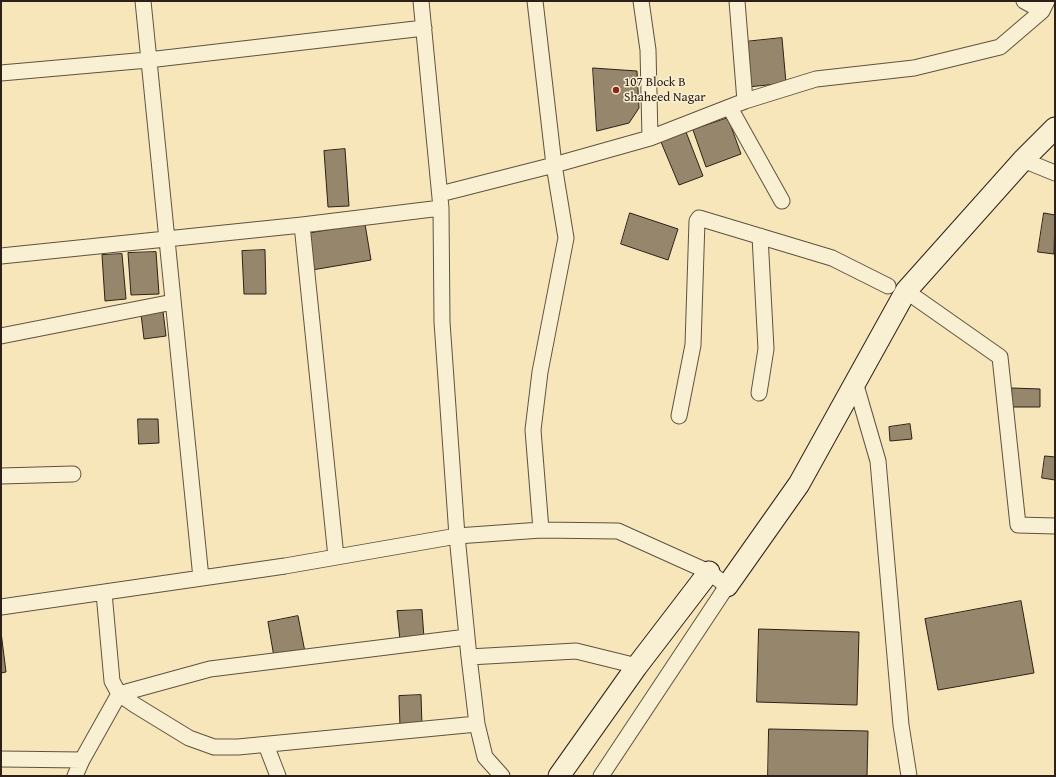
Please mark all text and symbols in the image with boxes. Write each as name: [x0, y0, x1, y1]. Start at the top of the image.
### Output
place label: 107 Block B Shaheed Nagar: [624, 75, 706, 106]
marker: 107 Block B Shaheed Nagar: [611, 85, 621, 95]

